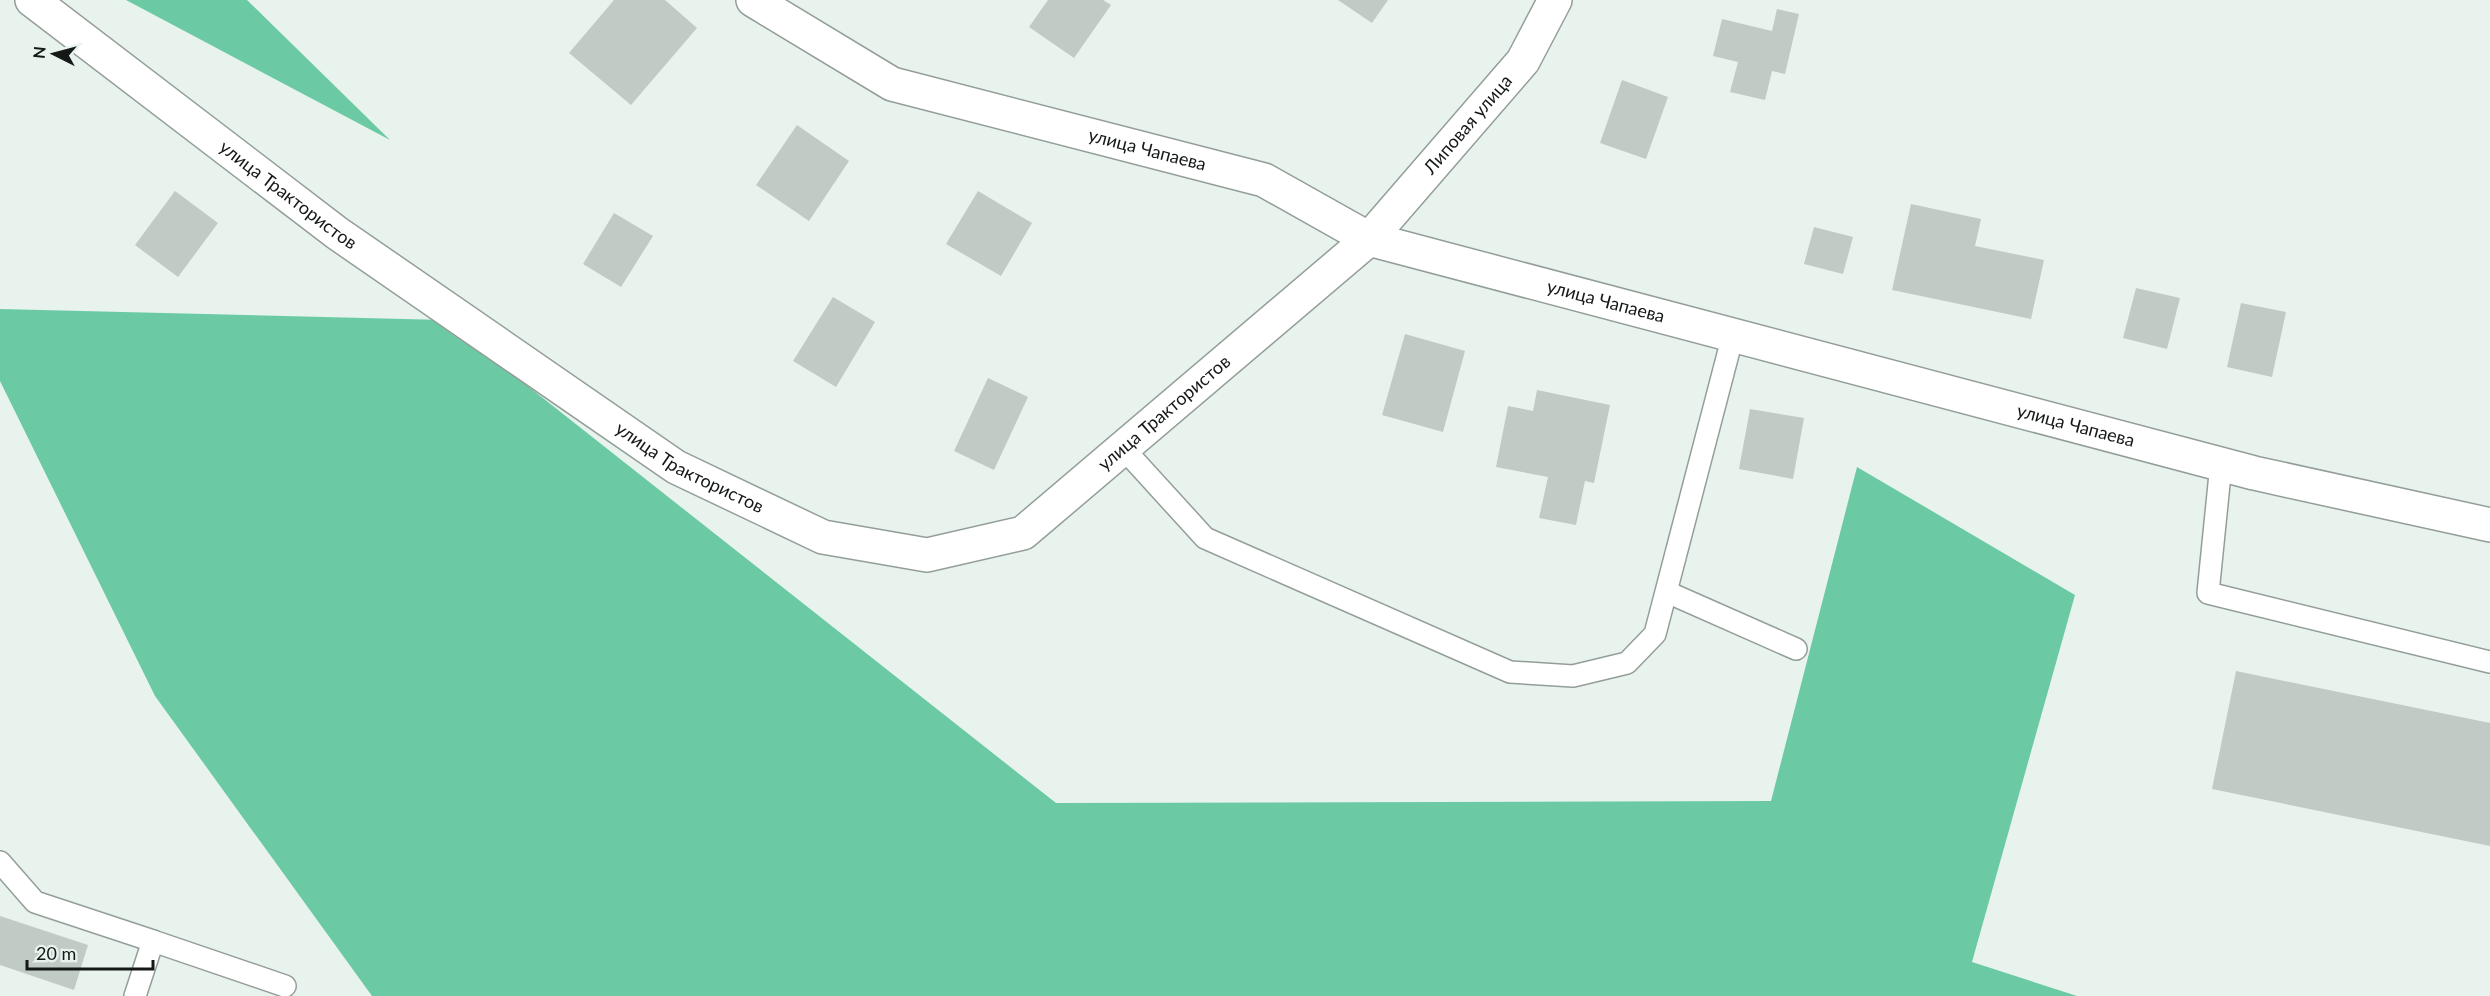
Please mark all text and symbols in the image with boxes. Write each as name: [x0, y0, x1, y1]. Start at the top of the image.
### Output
north arrow: [24, 24, 84, 84]
text: N: [28, 45, 49, 60]
street label: Липовая улица: [1418, 70, 1516, 179]
street label: улица Чапаева: [1086, 123, 1209, 175]
street label: улица Трактористов: [216, 135, 362, 254]
street label: улица Чапаева: [1545, 275, 1667, 327]
street label: улица Трактористов: [1093, 350, 1234, 475]
street label: улица Чапаева: [2015, 399, 2137, 451]
street label: улица Трактористов: [612, 417, 768, 517]
scale bar: [27, 933, 153, 971]
text: 20 m: [36, 942, 76, 964]

